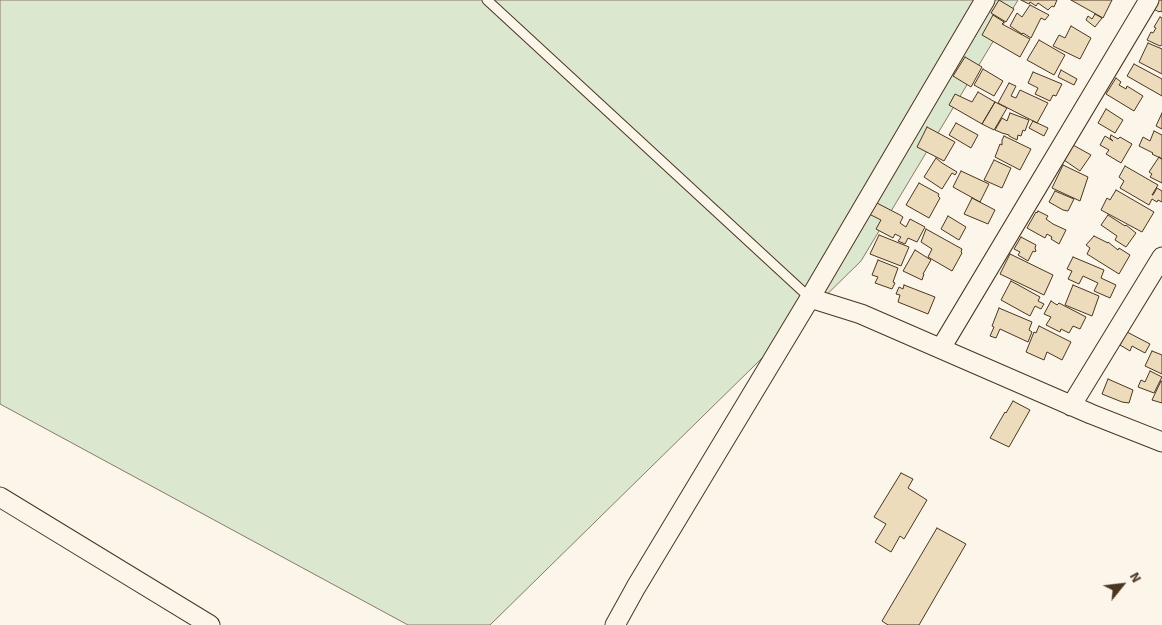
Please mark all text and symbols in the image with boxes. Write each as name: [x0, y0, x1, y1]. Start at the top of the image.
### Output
north arrow: [1097, 560, 1147, 610]
text: N: [1124, 569, 1146, 587]

